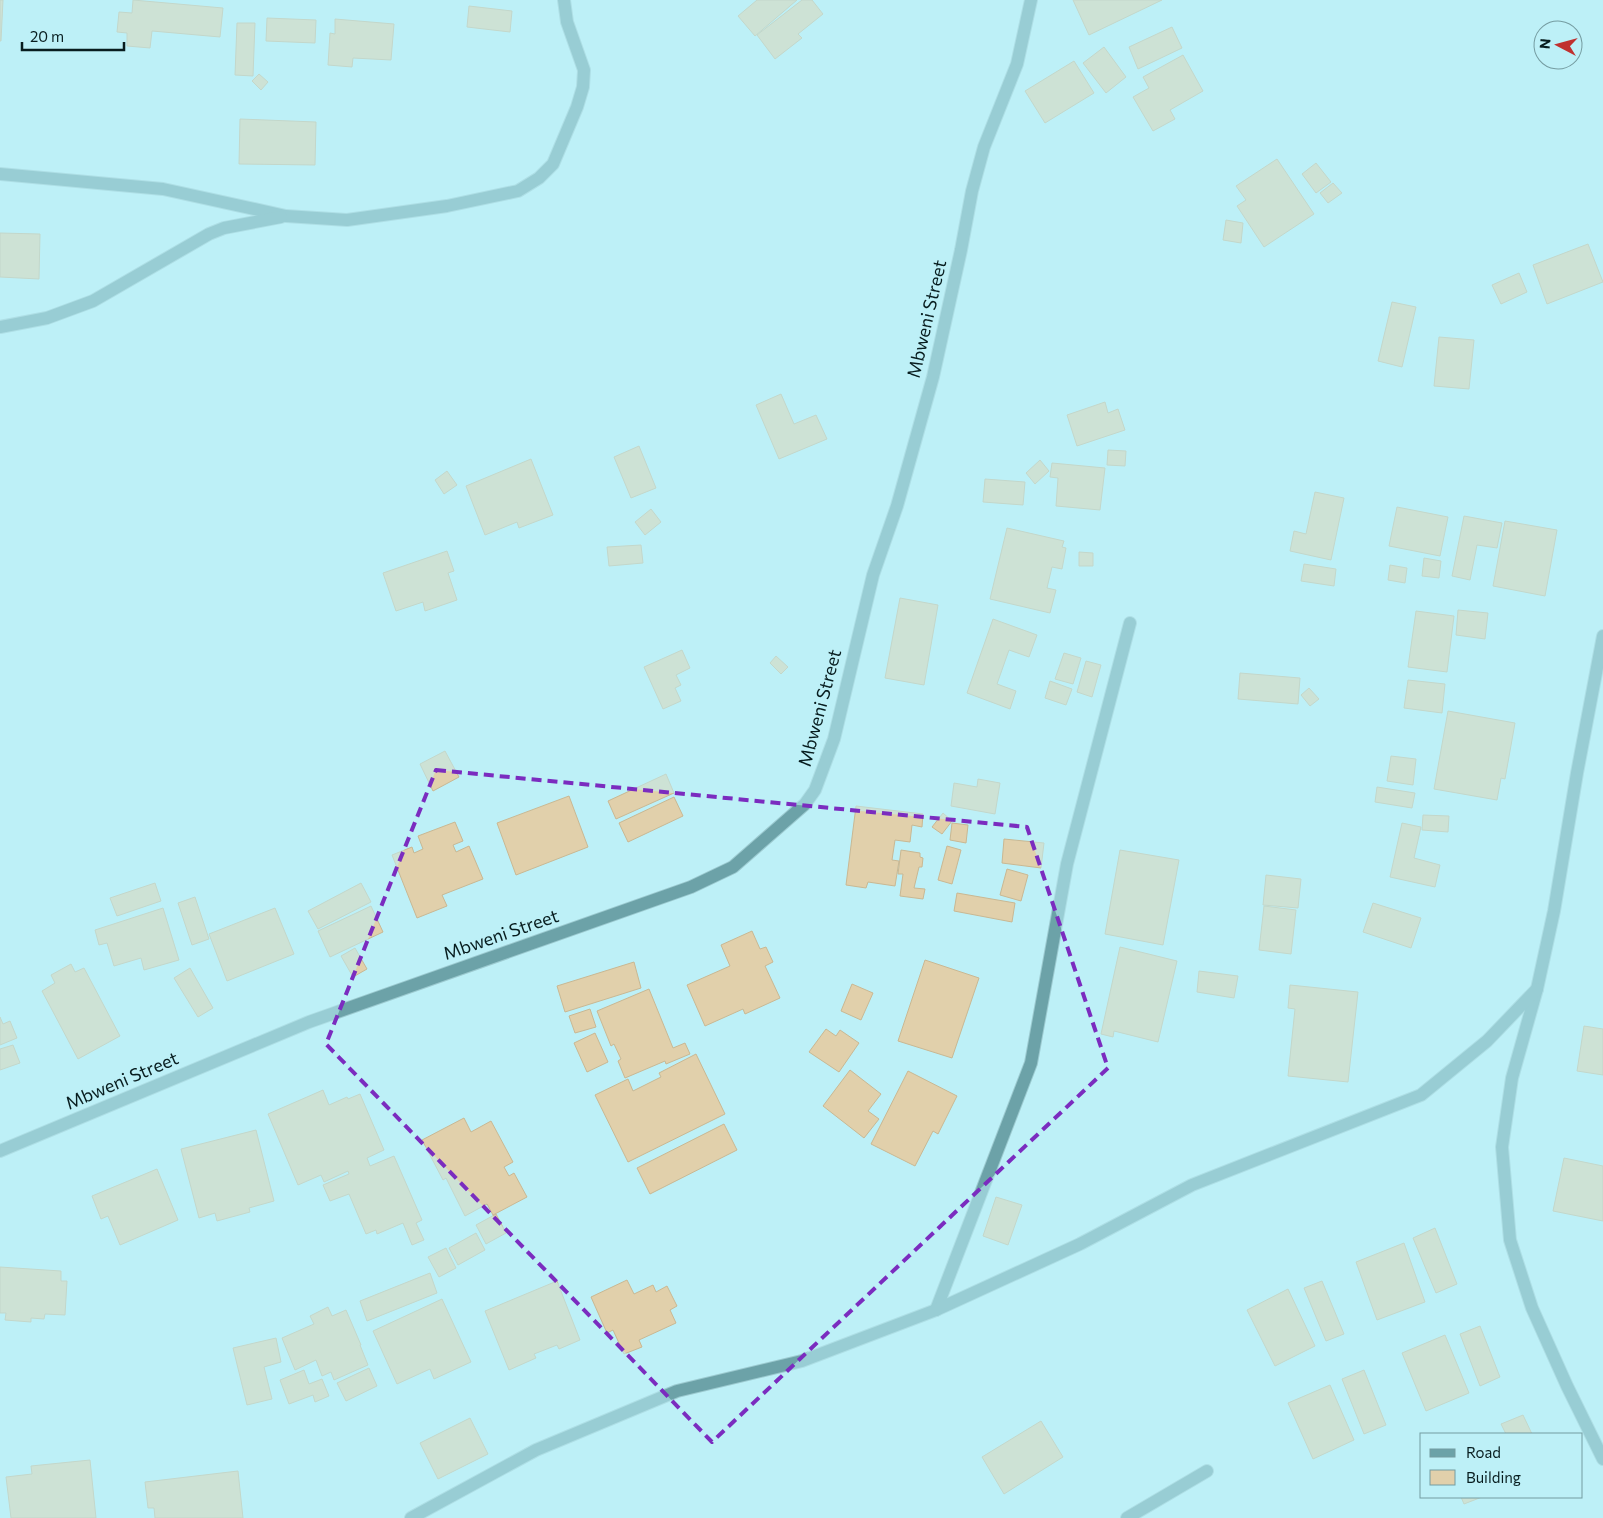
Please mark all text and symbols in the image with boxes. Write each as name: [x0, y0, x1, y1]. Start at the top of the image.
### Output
scale bar: [22, 20, 125, 52]
north arrow: [1533, 20, 1583, 70]
text: 20 m: [30, 27, 64, 45]
text: N: [1536, 37, 1554, 50]
street label: Mbweni Street: [902, 258, 950, 380]
street label: Mbweni Street: [793, 647, 845, 769]
street label: Mbweni Street: [440, 904, 561, 964]
street label: Mbweni Street: [62, 1046, 181, 1114]
legend: [1420, 1433, 1583, 1498]
text: Road: [1466, 1443, 1501, 1461]
text: Building: [1466, 1468, 1521, 1486]

